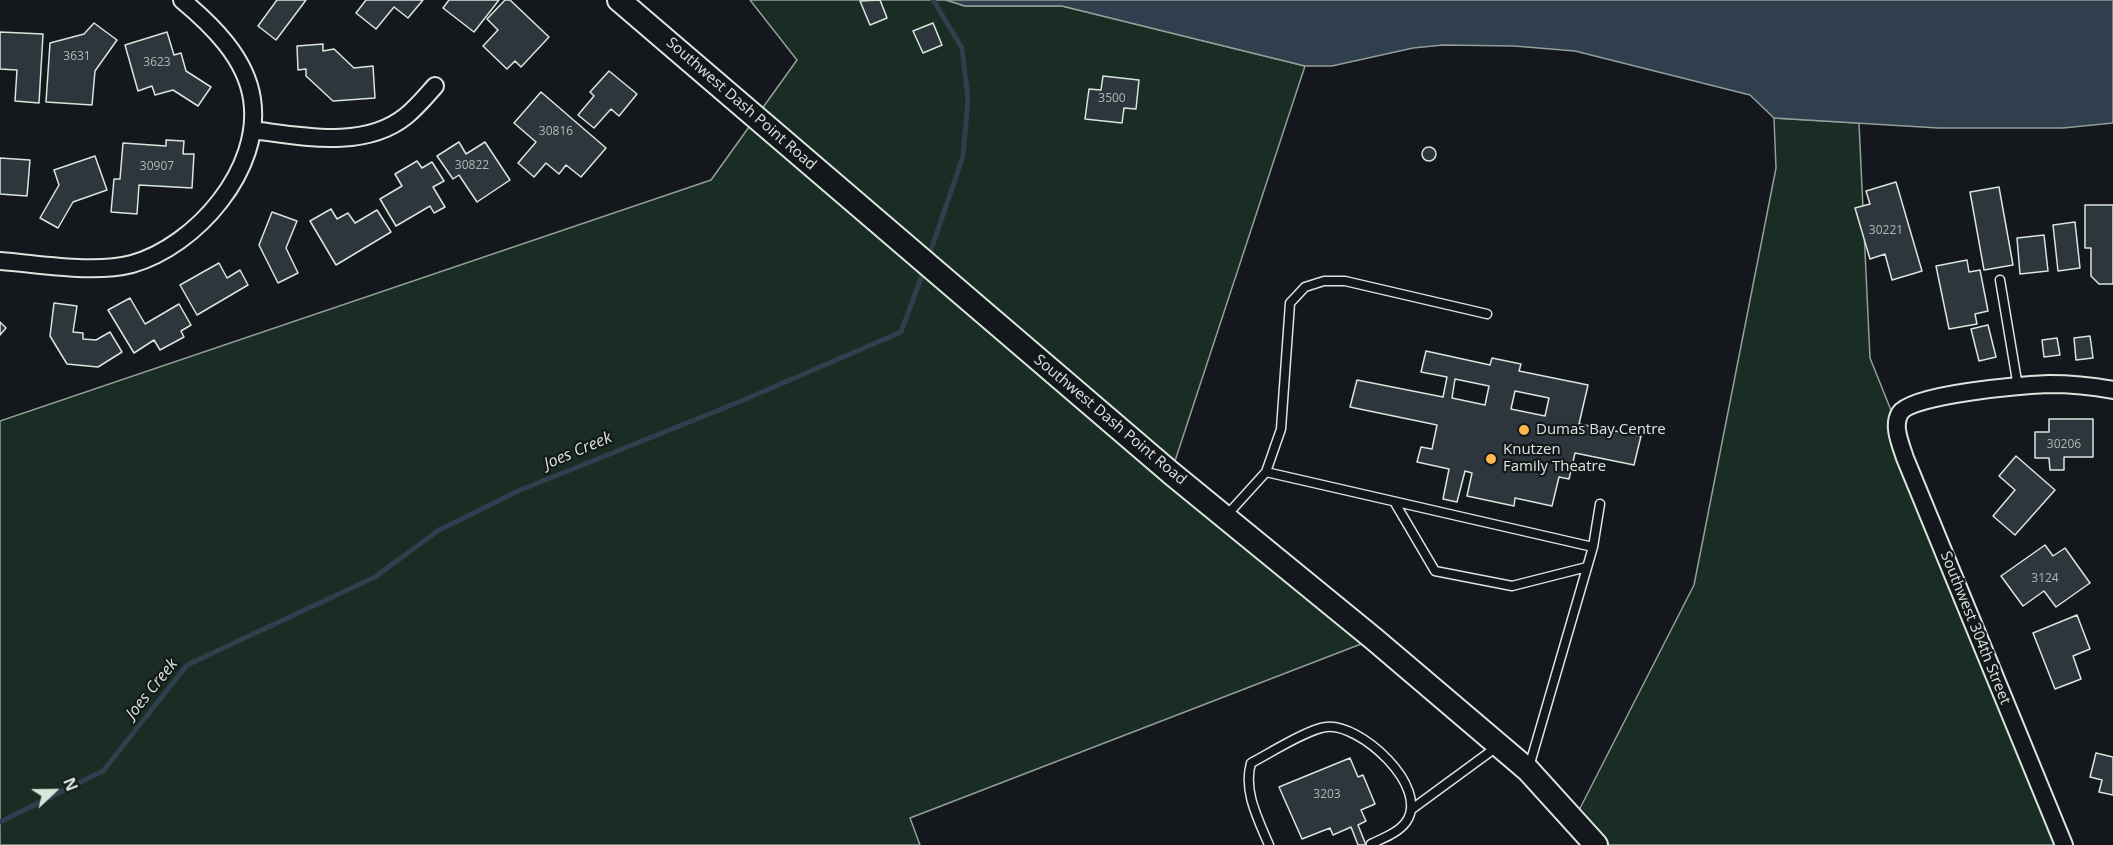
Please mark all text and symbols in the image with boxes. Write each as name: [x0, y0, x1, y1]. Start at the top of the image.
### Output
street label: Southwest Dash Point Road: [662, 34, 820, 174]
house number: 3631: [63, 50, 91, 64]
house number: 3623: [143, 56, 171, 70]
house number: 3500: [1098, 92, 1126, 106]
house number: 30816: [539, 125, 573, 139]
house number: 30822: [455, 159, 489, 173]
house number: 30907: [140, 160, 174, 174]
house number: 30221: [1869, 224, 1903, 238]
street label: Southwest Dash Point Road: [1030, 351, 1190, 489]
place label: Dumas Bay Centre: [1536, 421, 1666, 439]
marker: Dumas Bay Centre: [1517, 423, 1531, 437]
water label: Joes Creek: [541, 428, 615, 474]
house number: 30206: [2047, 438, 2081, 452]
place label: Knutzen Family Theatre: [1503, 441, 1606, 476]
marker: Knutzen Family Theatre: [1484, 452, 1498, 466]
street label: Southwest 304th Street: [1936, 549, 2014, 707]
house number: 3124: [2031, 572, 2059, 586]
water label: Joes Creek: [122, 655, 182, 723]
north arrow: [24, 761, 84, 821]
text: N: [58, 774, 83, 794]
house number: 3203: [1313, 788, 1341, 802]

